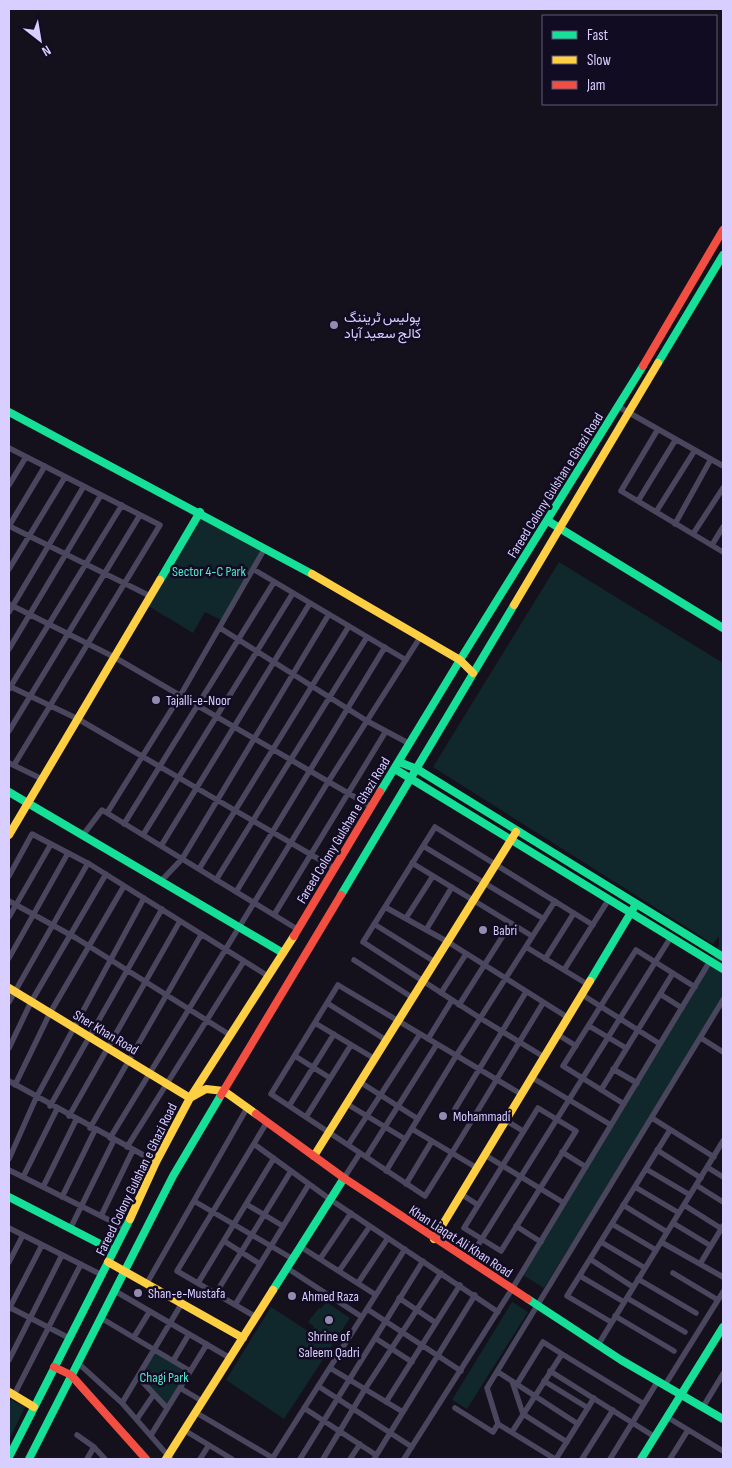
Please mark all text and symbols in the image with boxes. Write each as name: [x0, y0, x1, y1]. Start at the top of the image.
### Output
north arrow: [15, 15, 65, 65]
legend: [542, 15, 717, 105]
text: Fast: [587, 26, 609, 45]
text: N: [39, 42, 54, 60]
text: Slow: [587, 51, 611, 70]
text: Jam: [586, 76, 605, 95]
place label: پولیس ٹریننگ کالج سعید آباد: [344, 309, 421, 344]
marker: پولیس ٹریننگ کالج سعید آباد: [328, 319, 340, 331]
street label: Fareed Colony Gulshan e Ghazi Road: [504, 410, 607, 561]
park label: Sector 4-C Park: [172, 563, 247, 580]
place label: Tajalli-e-Noor: [166, 692, 231, 709]
marker: Tajalli-e-Noor: [150, 694, 162, 706]
street label: Fareed Colony Gulshan e Ghazi Road: [293, 754, 394, 906]
place label: Babri: [493, 922, 517, 939]
marker: Babri: [477, 924, 489, 936]
street label: Sher Khan Road: [70, 1006, 142, 1059]
street label: Fareed Colony Gulshan e Ghazi Road: [92, 1100, 181, 1258]
place label: Mohammadi: [453, 1108, 510, 1125]
marker: Mohammadi: [437, 1110, 449, 1122]
street label: Khan Liaqat Ali Khan Road: [406, 1202, 516, 1281]
place label: Shan-e-Mustafa: [148, 1285, 225, 1302]
marker: Shan-e-Mustafa: [132, 1287, 144, 1299]
place label: Ahmed Raza: [301, 1288, 359, 1305]
marker: Ahmed Raza: [286, 1290, 298, 1302]
marker: Shrine of Saleem Qadri: [323, 1314, 335, 1326]
place label: Shrine of Saleem Qadri: [298, 1328, 360, 1361]
park label: Chagi Park: [139, 1369, 189, 1386]

